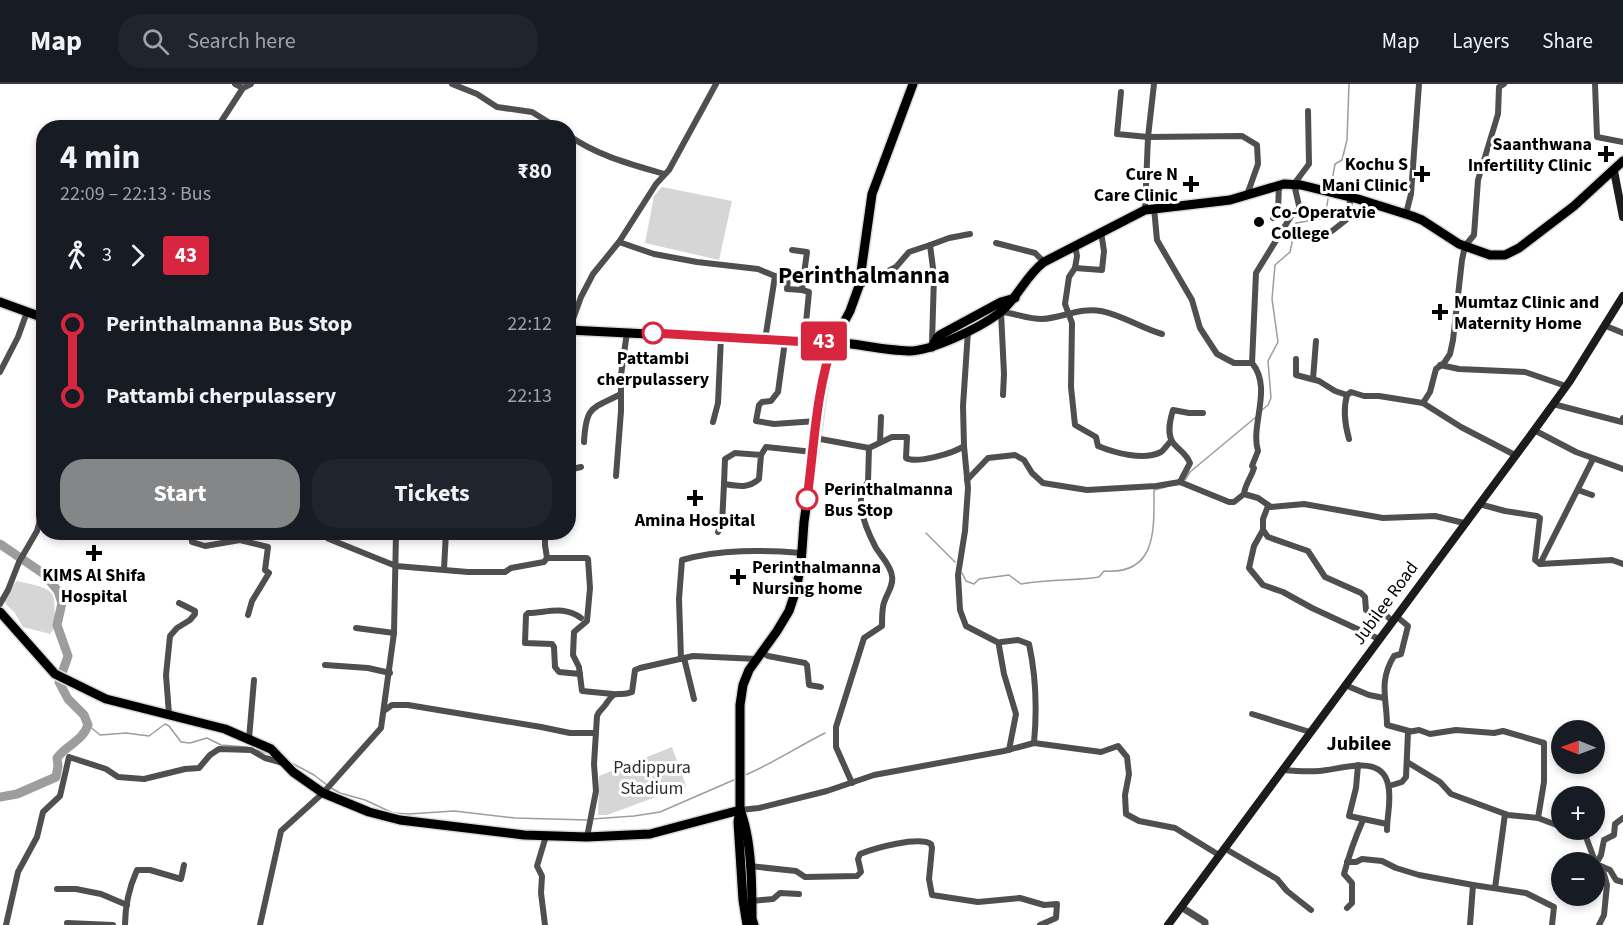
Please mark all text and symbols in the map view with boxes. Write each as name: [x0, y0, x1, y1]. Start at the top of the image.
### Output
search box: [118, 14, 538, 68]
text: Map: [30, 21, 82, 61]
icon: search: [139, 25, 172, 58]
text: Search here: [187, 25, 296, 57]
text: Map: [1382, 26, 1419, 56]
text: Layers: [1452, 26, 1509, 56]
text: Share: [1542, 26, 1593, 56]
place label: Saanthwana Infertility Clinic: [1468, 132, 1593, 178]
text: 4 min: [60, 134, 140, 181]
marker: Saanthwana Infertility Clinic: [1597, 145, 1615, 163]
place label: Kochu S Mani Clinic: [1322, 152, 1409, 198]
text: ₹80: [517, 155, 552, 187]
place label: Cure N Care Clinic: [1094, 162, 1179, 208]
marker: Kochu S Mani Clinic: [1413, 165, 1431, 183]
marker: Cure N Care Clinic: [1182, 175, 1200, 193]
text: 22:09 – 22:13 · Bus: [60, 180, 211, 208]
place label: Co-Operatvie College: [1271, 200, 1376, 246]
marker: Co-Operatvie College: [1252, 215, 1266, 229]
icon: walk: [60, 239, 93, 272]
icon: forward: [121, 239, 154, 272]
text: 43: [175, 240, 197, 270]
text: 3: [102, 241, 112, 269]
district label: Perinthalmanna: [778, 258, 950, 293]
place label: Mumtaz Clinic and Maternity Home: [1454, 290, 1599, 336]
marker: Mumtaz Clinic and Maternity Home: [1431, 303, 1449, 321]
text: Perinthalmanna Bus Stop: [106, 308, 352, 340]
text: 22:12: [507, 310, 552, 338]
marker: Pattambi cherpulassery: [642, 322, 664, 344]
line badge: 43: [797, 322, 851, 360]
text: 43: [813, 326, 835, 356]
place label: Pattambi cherpulassery: [597, 346, 710, 392]
text: Pattambi cherpulassery: [106, 380, 336, 412]
text: 22:13: [507, 382, 552, 410]
button: Start: [60, 459, 300, 528]
button: Tickets: [312, 459, 552, 528]
place label: Perinthalmanna Bus Stop: [824, 477, 953, 523]
marker: Perinthalmanna Bus Stop: [796, 488, 818, 510]
marker: Amina Hospital: [686, 489, 704, 507]
place label: Amina Hospital: [634, 508, 755, 533]
marker: KIMS Al Shifa Hospital: [85, 544, 103, 562]
place label: Perinthalmanna Nursing home: [752, 555, 881, 601]
street label: Jubilee Road: [1347, 557, 1424, 650]
place label: KIMS Al Shifa Hospital: [42, 563, 146, 609]
marker: Perinthalmanna Nursing home: [729, 568, 747, 586]
north arrow: [1551, 720, 1605, 774]
map controls: [1551, 720, 1605, 906]
district label: Jubilee: [1327, 730, 1391, 758]
park label: Padippura Stadium: [613, 755, 691, 801]
button: +: [1551, 786, 1605, 840]
button: −: [1551, 852, 1605, 906]

